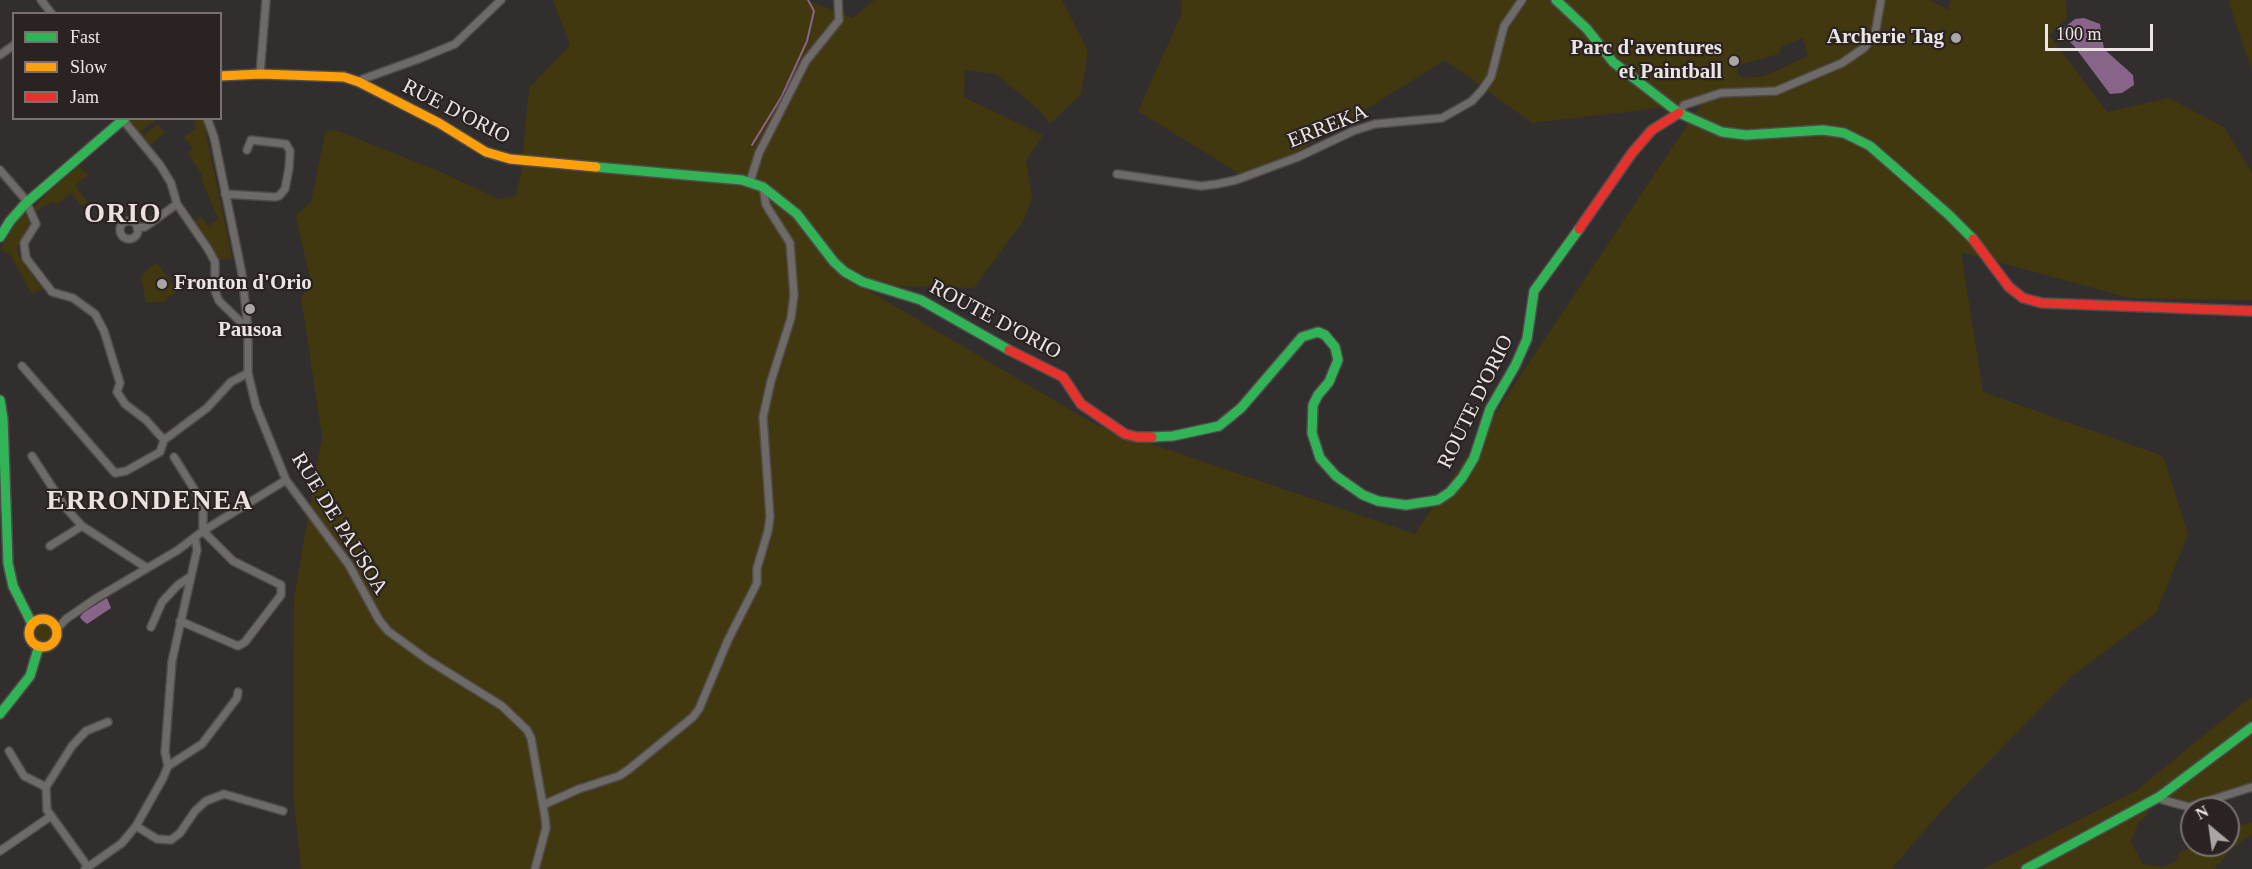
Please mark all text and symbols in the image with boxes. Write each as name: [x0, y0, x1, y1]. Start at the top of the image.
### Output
legend: [12, 12, 222, 120]
scale bar: [2048, 12, 2156, 50]
text: 100 m: [2056, 24, 2102, 44]
place label: Archerie Tag: [1827, 25, 1944, 51]
text: Fast: [70, 27, 100, 47]
marker: Archerie Tag: [1949, 31, 1963, 45]
place label: Parc d'aventures et Paintball: [1571, 36, 1722, 86]
marker: Parc d'aventures et Paintball: [1727, 54, 1741, 68]
text: Slow: [70, 57, 107, 77]
street label: RUE D'ORIO: [398, 74, 514, 150]
text: Jam: [70, 87, 99, 107]
street label: ERREKA: [1284, 100, 1372, 154]
district label: ORIO: [84, 199, 162, 231]
place label: Fronton d'Orio: [174, 271, 312, 297]
street label: ROUTE D'ORIO: [925, 275, 1065, 365]
marker: Fronton d'Orio: [155, 277, 169, 291]
marker: Pausoa: [243, 302, 257, 316]
place label: Pausoa: [218, 318, 282, 344]
street label: ROUTE D'ORIO: [1433, 331, 1519, 473]
street label: RUE DE PAUSOA: [285, 448, 393, 600]
district label: ERRONDENEA: [46, 486, 254, 518]
north arrow: [2180, 797, 2240, 857]
text: N: [2193, 802, 2211, 823]

